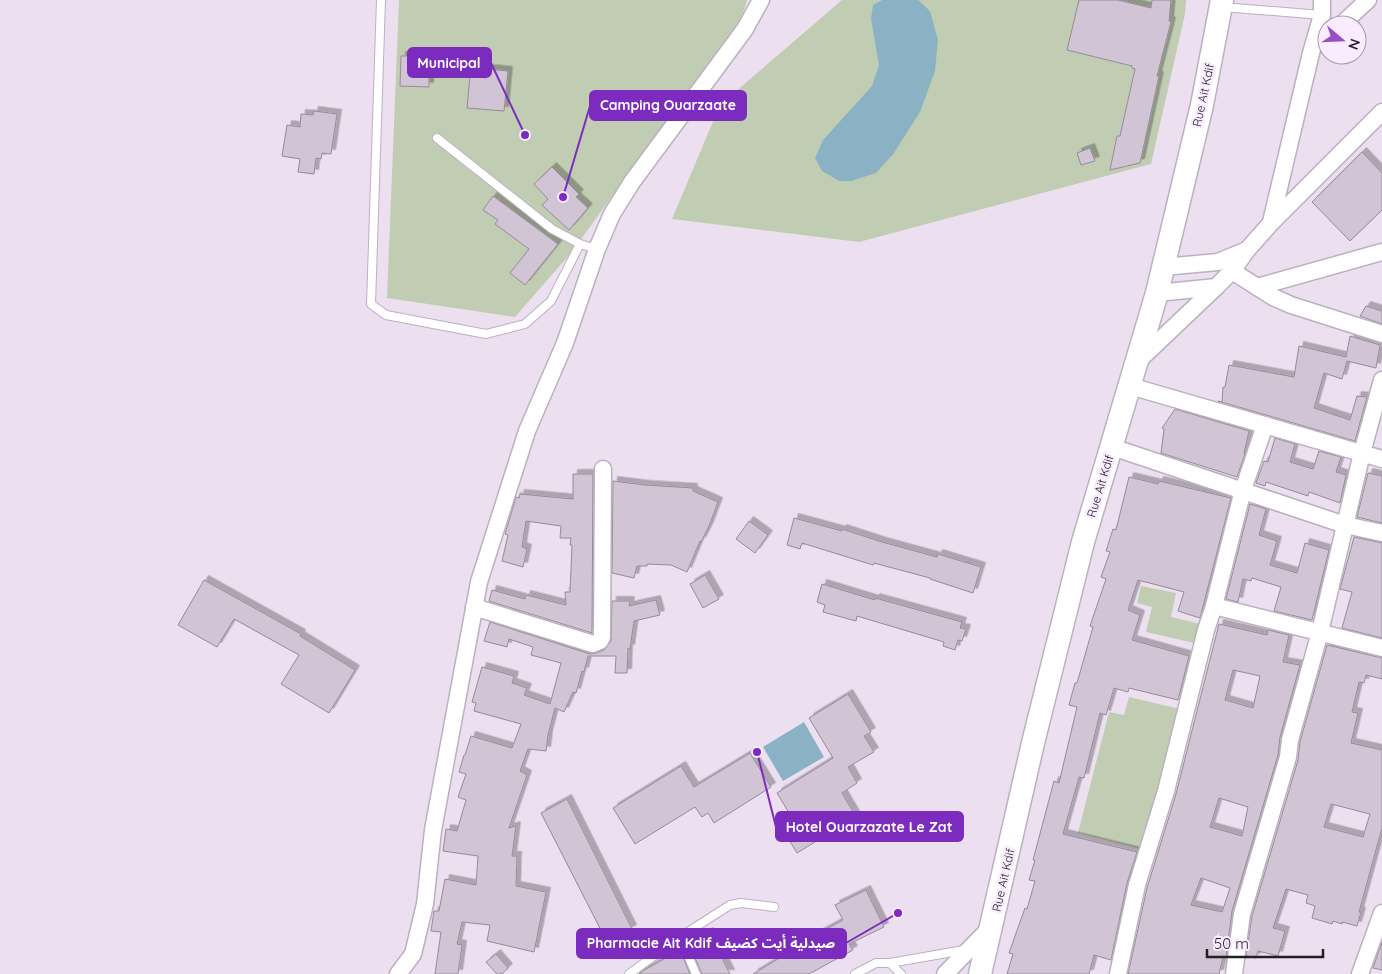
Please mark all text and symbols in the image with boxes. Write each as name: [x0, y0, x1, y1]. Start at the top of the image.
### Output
north arrow: [1317, 15, 1367, 65]
text: N: [1344, 36, 1364, 52]
callout: Municipal: [408, 48, 491, 77]
text: Municipal: [417, 54, 481, 72]
street label: Rue Ait Kdif: [1189, 61, 1217, 128]
callout: Camping Ouarzaate: [590, 91, 746, 120]
text: Camping Ouarzaate: [600, 96, 736, 114]
street label: Rue Ait Kdif: [1083, 452, 1117, 519]
callout: Hotel Ouarzazate Le Zat: [776, 812, 963, 841]
text: Hotel Ouarzazate Le Zat: [786, 818, 953, 836]
street label: Rue Ait Kdif: [988, 846, 1018, 913]
scale bar: [1207, 926, 1323, 958]
callout: Pharmacie Ait Kdif صيدلية أيت كضيف: [577, 929, 846, 958]
text: Pharmacie Ait Kdif صيدلية أيت كضيف: [587, 934, 836, 952]
text: 50 m: [1214, 934, 1249, 953]

